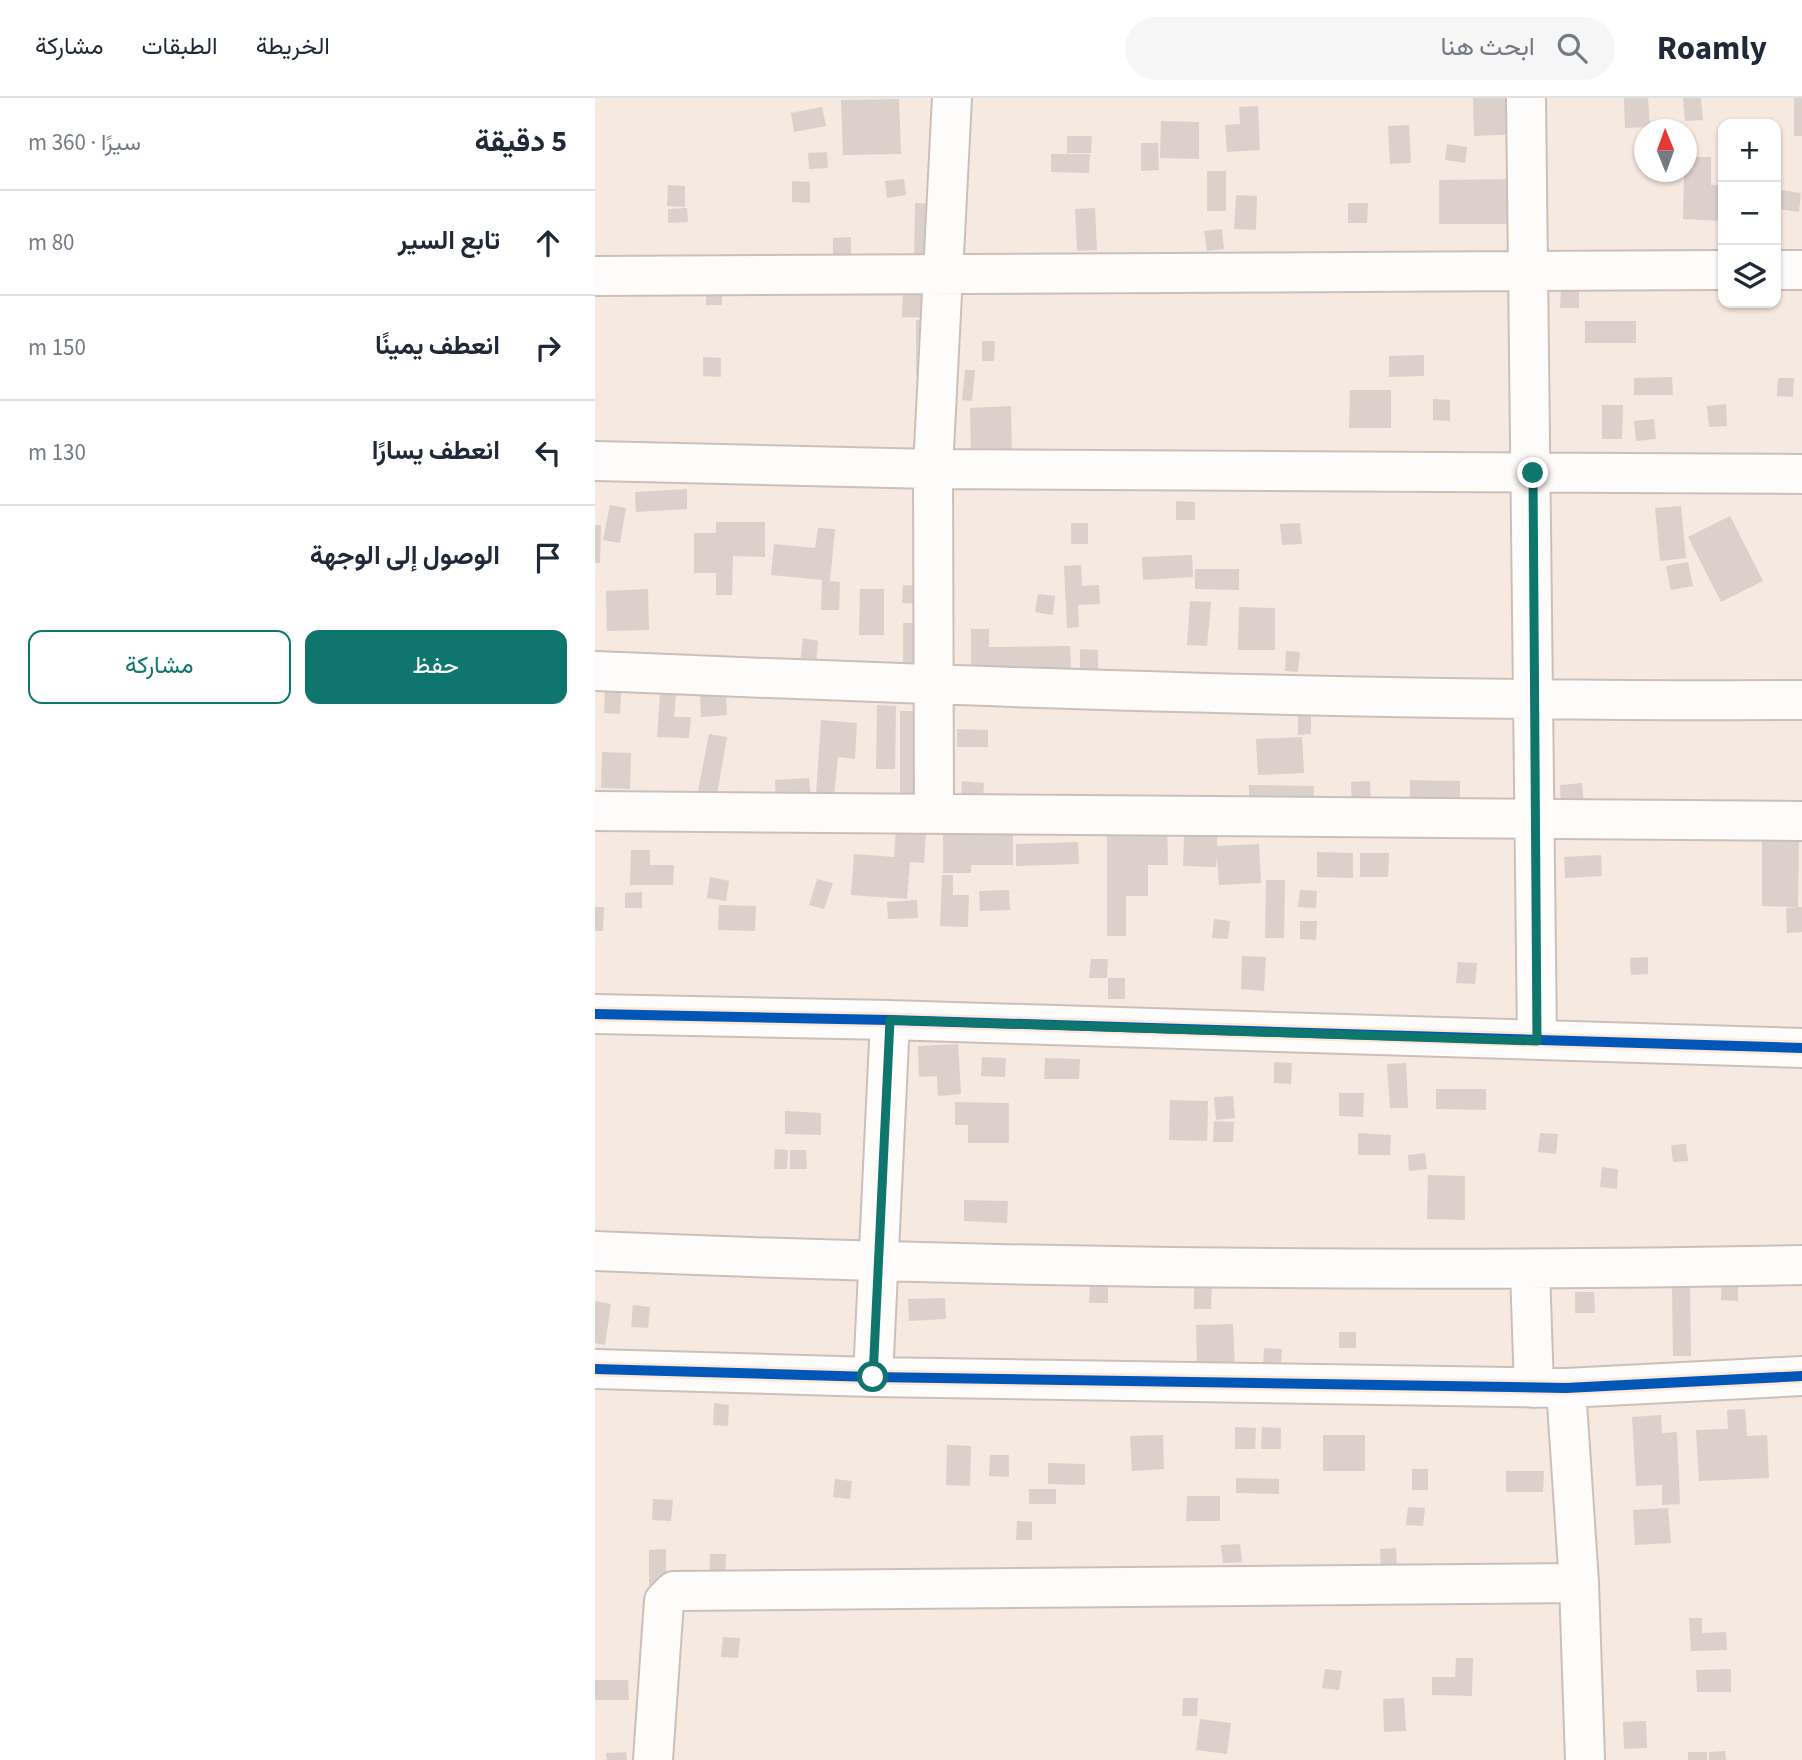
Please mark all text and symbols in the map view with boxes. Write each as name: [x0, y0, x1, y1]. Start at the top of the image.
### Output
search box: [1125, 17, 1615, 80]
text: Roamly: [1657, 25, 1767, 72]
text: ابحث هنا: [1440, 28, 1535, 65]
text: مشاركة: [35, 29, 103, 64]
text: الطبقات: [141, 29, 218, 64]
text: الخريطة: [256, 29, 330, 64]
icon: search: [1553, 29, 1591, 67]
north arrow: [1634, 119, 1697, 182]
map controls: [1718, 119, 1781, 308]
button: +: [1718, 119, 1781, 182]
text: 5 دقيقة: [474, 120, 567, 163]
text: سيرًا · 360 m: [28, 126, 141, 159]
button: −: [1718, 182, 1781, 245]
text: تابع السير: [398, 222, 500, 259]
icon: ahead: [529, 224, 567, 262]
text: 80 m: [28, 226, 75, 259]
button: layers: [1718, 245, 1781, 308]
text: انعطف يمينًا: [375, 327, 500, 364]
icon: right: [529, 329, 567, 367]
text: 150 m: [28, 331, 86, 364]
text: انعطف يسارًا: [372, 432, 500, 469]
icon: left: [529, 434, 567, 472]
text: 130 m: [28, 436, 86, 469]
route end: [1517, 457, 1548, 488]
text: الوصول إلى الوجهة: [310, 537, 500, 574]
icon: arrive: [529, 539, 567, 577]
button: مشاركة: [28, 630, 291, 704]
button: حفظ: [305, 630, 567, 704]
route start: [857, 1361, 888, 1392]

